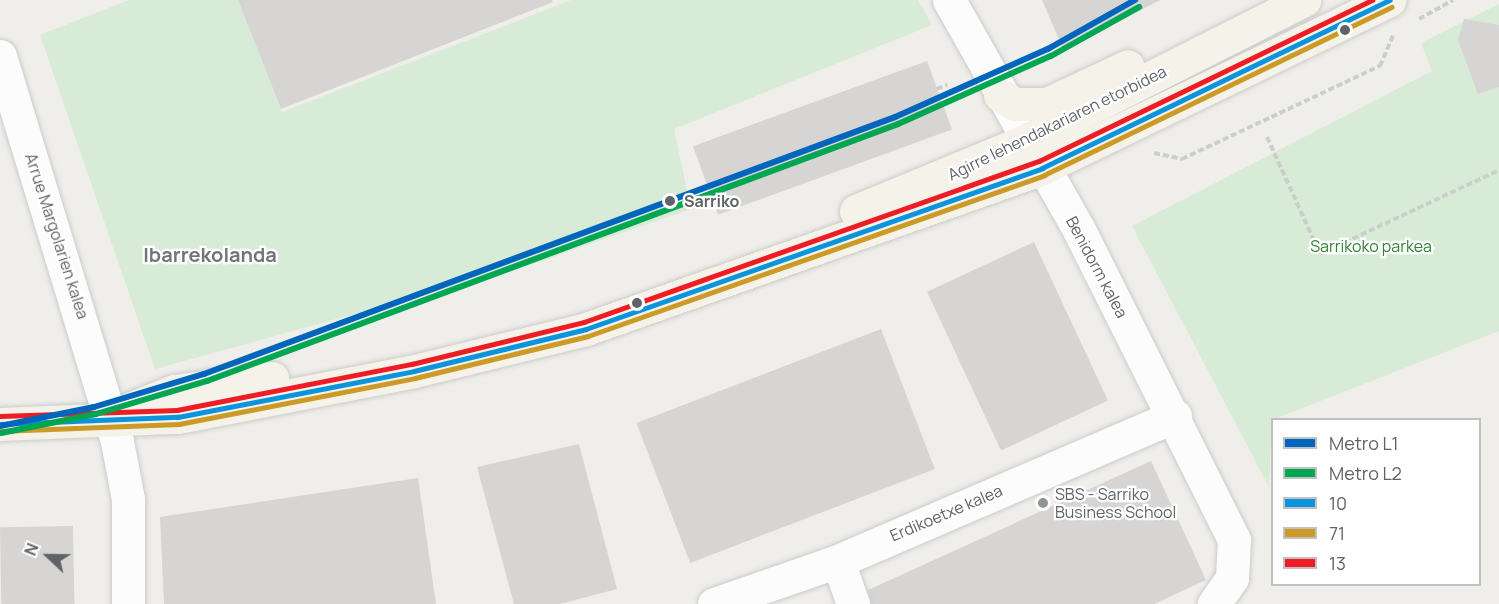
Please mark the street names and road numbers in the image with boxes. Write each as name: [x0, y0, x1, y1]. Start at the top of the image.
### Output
street label: Agirre lehendakariaren etorbidea: [945, 62, 1169, 184]
street label: Arrue Margolarien kalea: [21, 151, 93, 321]
street label: Benidorm kalea: [1062, 213, 1132, 321]
street label: Erdikoetxe kalea: [887, 481, 1005, 545]

